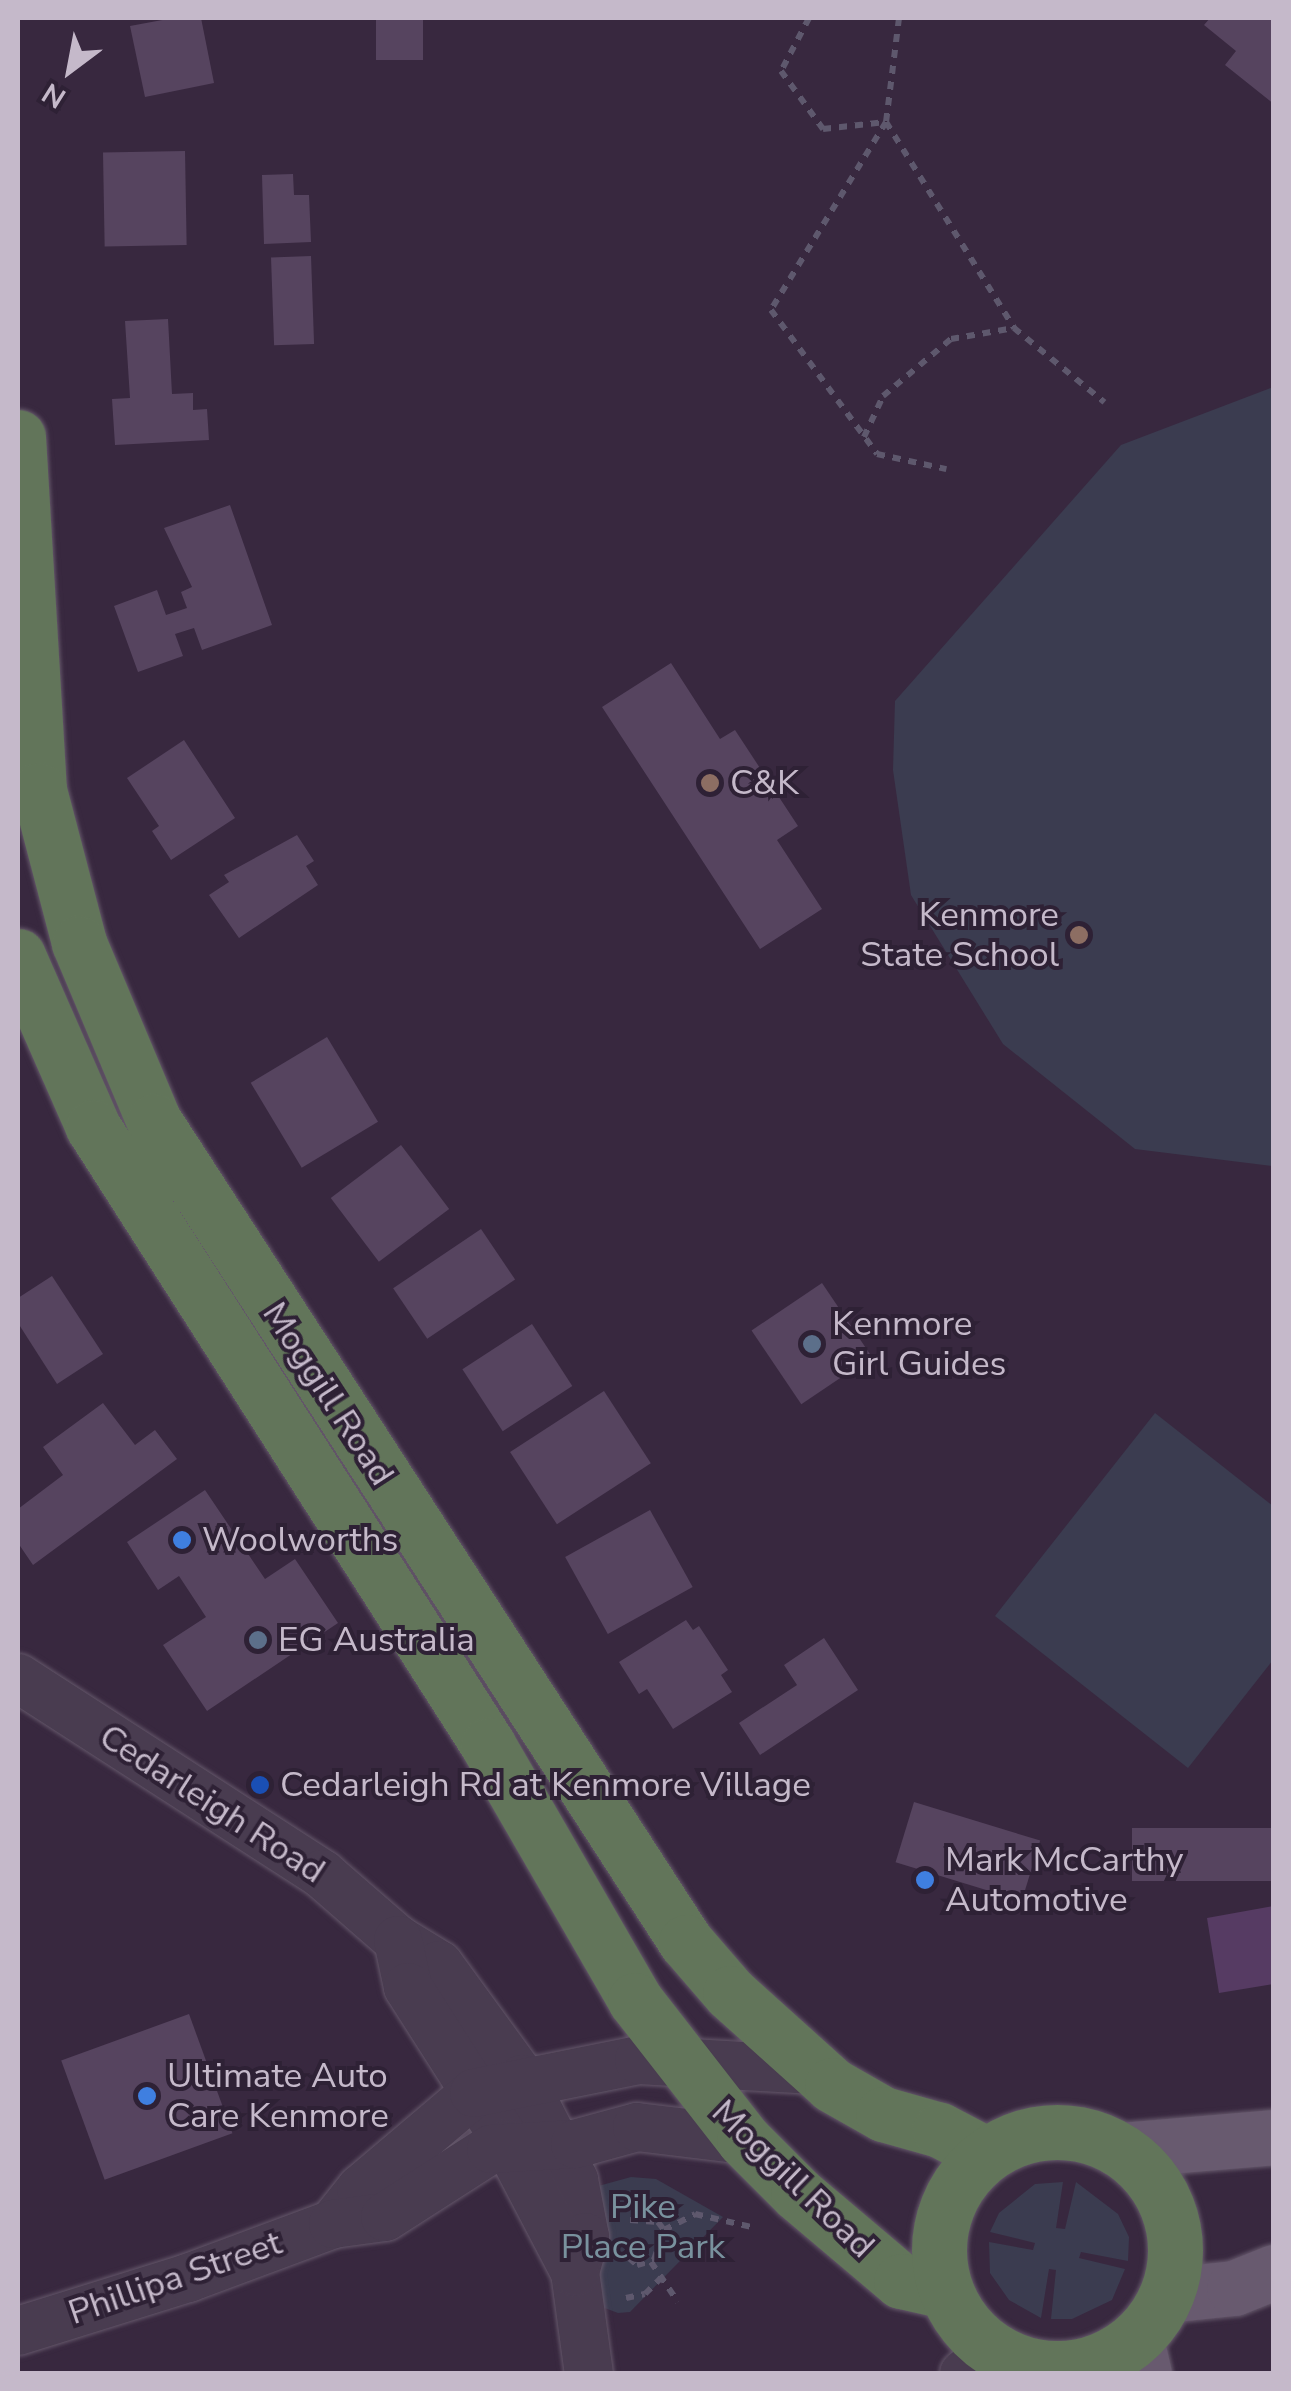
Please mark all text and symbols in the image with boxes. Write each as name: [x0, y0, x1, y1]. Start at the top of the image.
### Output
north arrow: [20, 20, 120, 120]
text: N: [35, 74, 73, 117]
place label: C&K: [730, 762, 799, 804]
marker: C&K: [699, 772, 721, 794]
place label: Kenmore State School: [860, 894, 1059, 976]
marker: Kenmore State School: [1068, 924, 1090, 946]
street label: Moggill Road: [253, 1295, 403, 1493]
place label: Kenmore Girl Guides: [832, 1303, 1006, 1385]
marker: Kenmore Girl Guides: [801, 1333, 823, 1355]
place label: Woolworths: [202, 1519, 398, 1561]
marker: Woolworths: [171, 1529, 193, 1551]
place label: EG Australia: [278, 1619, 475, 1661]
marker: EG Australia: [247, 1629, 269, 1651]
street label: Cedarleigh Road: [91, 1716, 333, 1892]
place label: Cedarleigh Rd at Kenmore Village: [280, 1764, 811, 1806]
marker: Cedarleigh Rd at Kenmore Village: [249, 1774, 271, 1796]
place label: Mark McCarthy Automotive: [945, 1839, 1184, 1921]
marker: Mark McCarthy Automotive: [914, 1869, 936, 1891]
place label: Ultimate Auto Care Kenmore: [167, 2055, 389, 2137]
marker: Ultimate Auto Care Kenmore: [136, 2085, 158, 2107]
street label: Moggill Road: [703, 2091, 883, 2267]
park label: Pike Place Park: [561, 2186, 725, 2268]
street label: Phillipa Street: [63, 2222, 287, 2334]

